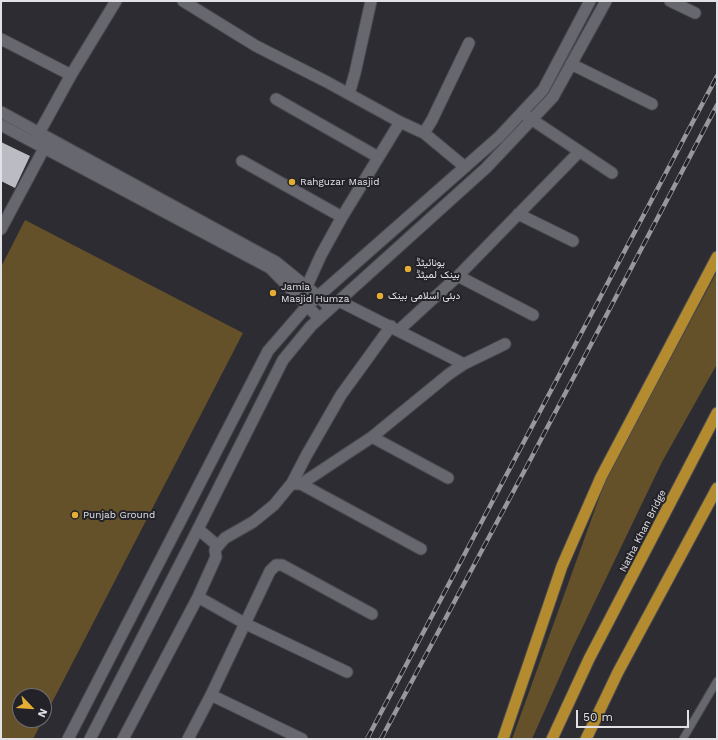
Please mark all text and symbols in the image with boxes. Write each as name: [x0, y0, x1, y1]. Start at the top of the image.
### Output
place label: Rahguzar Masjid: [300, 176, 379, 188]
marker: Rahguzar Masjid: [287, 177, 297, 187]
place label: یونائیٹڈ بینک لمیٹڈ: [416, 257, 460, 280]
marker: یونائیٹڈ بینک لمیٹڈ: [403, 264, 413, 274]
place label: Jamia Masjid Humza: [281, 281, 349, 304]
marker: Jamia Masjid Humza: [268, 288, 278, 298]
place label: دبئی اسلامی بینک: [388, 290, 460, 302]
marker: دبئی اسلامی بینک: [375, 291, 385, 301]
street label: Natha Khan Bridge: [617, 488, 669, 574]
place label: Punjab Ground: [83, 509, 155, 521]
marker: Punjab Ground: [70, 510, 80, 520]
north arrow: [12, 688, 52, 728]
scale bar: [578, 702, 691, 728]
text: N: [35, 706, 50, 719]
text: 50 m: [583, 710, 613, 724]

